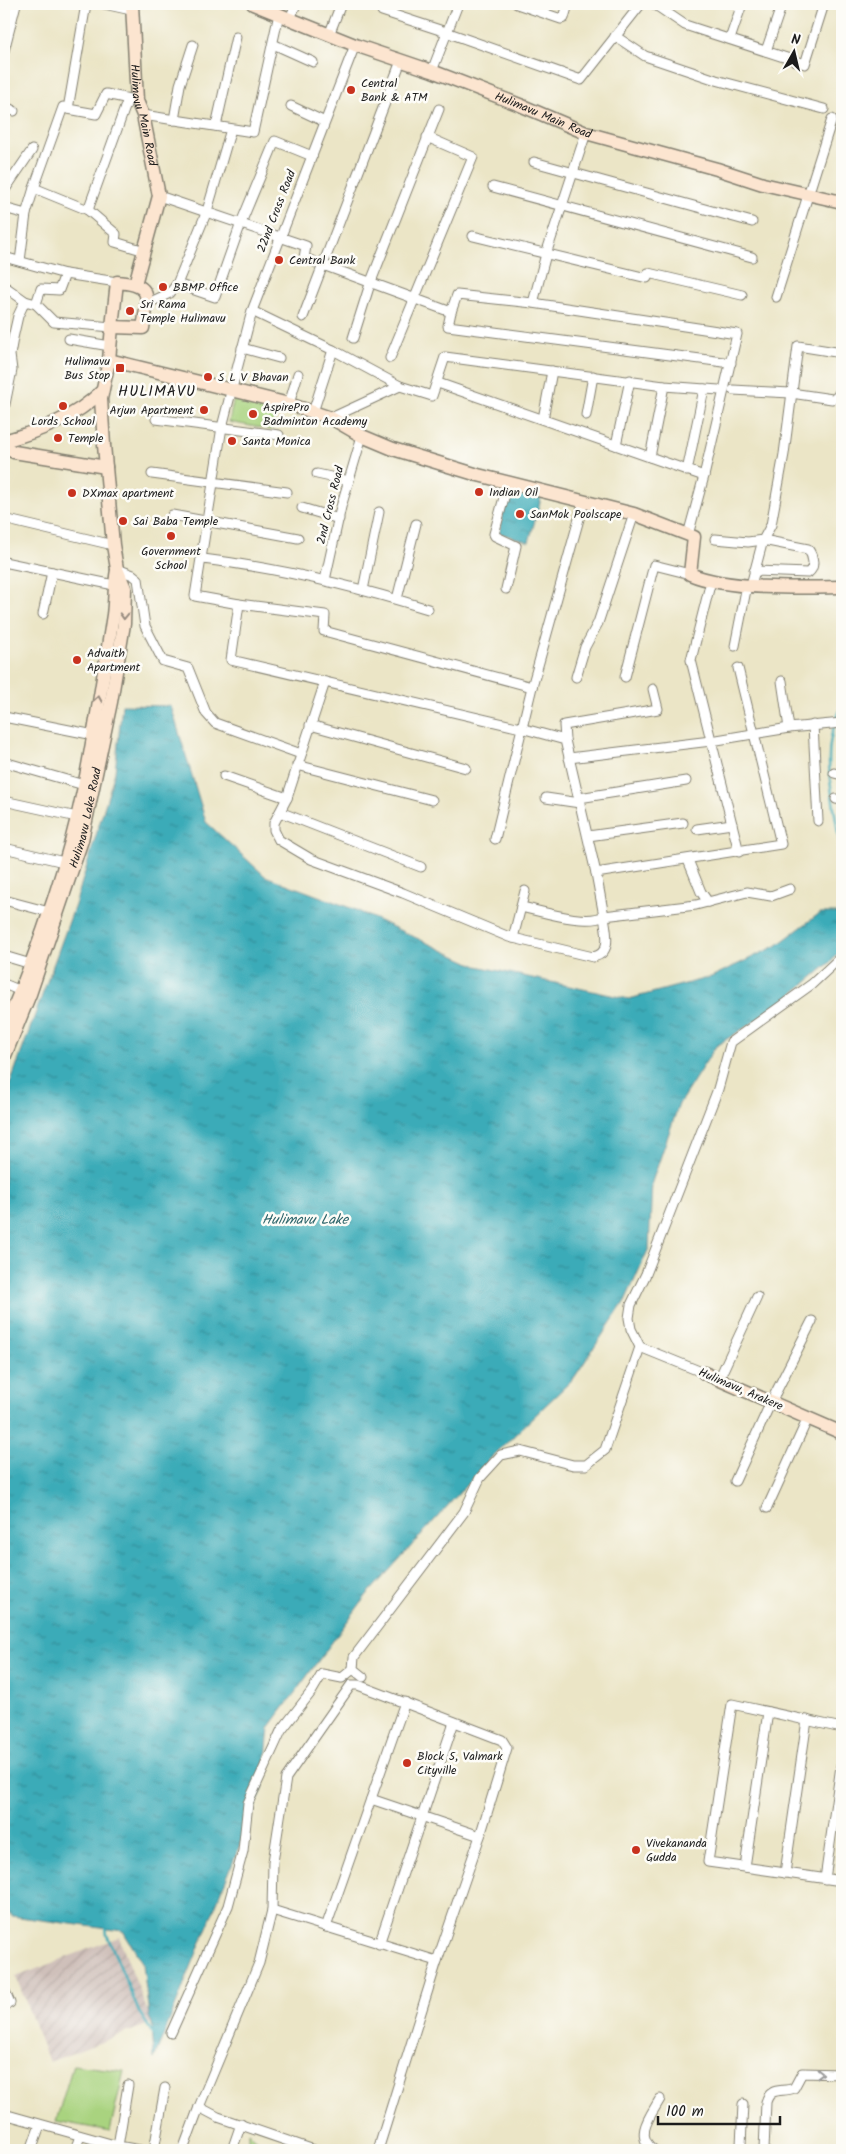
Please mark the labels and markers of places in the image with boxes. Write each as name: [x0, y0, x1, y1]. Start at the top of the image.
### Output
place label: Central Bank & ATM: [361, 74, 428, 107]
marker: Central Bank & ATM: [345, 84, 357, 96]
place label: Central Bank: [289, 251, 356, 270]
marker: Central Bank: [273, 254, 285, 266]
place label: BBMP Office: [173, 278, 239, 297]
marker: BBMP Office: [157, 281, 169, 293]
place label: Sri Rama Temple Hulimavu: [140, 295, 226, 328]
marker: Sri Rama Temple Hulimavu: [124, 305, 136, 317]
place label: Hulimavu Bus Stop: [64, 352, 110, 385]
marker: Hulimavu Bus Stop: [114, 362, 126, 374]
place label: S L V Bhavan: [218, 368, 289, 387]
marker: S L V Bhavan: [202, 371, 214, 383]
place label: AspirePro Badminton Academy: [263, 398, 368, 431]
marker: Lords School: [57, 400, 69, 412]
place label: Arjun Apartment: [109, 401, 194, 420]
marker: Arjun Apartment: [198, 404, 210, 416]
marker: AspirePro Badminton Academy: [247, 408, 259, 420]
place label: Lords School: [31, 412, 95, 431]
place label: Temple: [68, 429, 104, 448]
marker: Temple: [52, 432, 64, 444]
place label: Santa Monica: [242, 432, 311, 451]
marker: Santa Monica: [226, 435, 238, 447]
place label: Indian Oil: [489, 483, 538, 502]
place label: DXmax apartment: [82, 484, 174, 503]
marker: Indian Oil: [473, 486, 485, 498]
marker: DXmax apartment: [66, 487, 78, 499]
place label: SanMok Poolscape: [530, 505, 622, 524]
marker: SanMok Poolscape: [514, 508, 526, 520]
place label: Sai Baba Temple: [133, 512, 219, 531]
marker: Sai Baba Temple: [117, 515, 129, 527]
marker: Government School: [165, 530, 177, 542]
place label: Government School: [141, 542, 201, 575]
place label: Advaith Apartment: [87, 644, 141, 677]
marker: Advaith Apartment: [71, 654, 83, 666]
place label: Block 5, Valmark Cityville: [417, 1747, 503, 1780]
marker: Block 5, Valmark Cityville: [401, 1757, 413, 1769]
place label: Vivekananda Gudda: [646, 1834, 707, 1867]
marker: Vivekananda Gudda: [630, 1844, 642, 1856]

